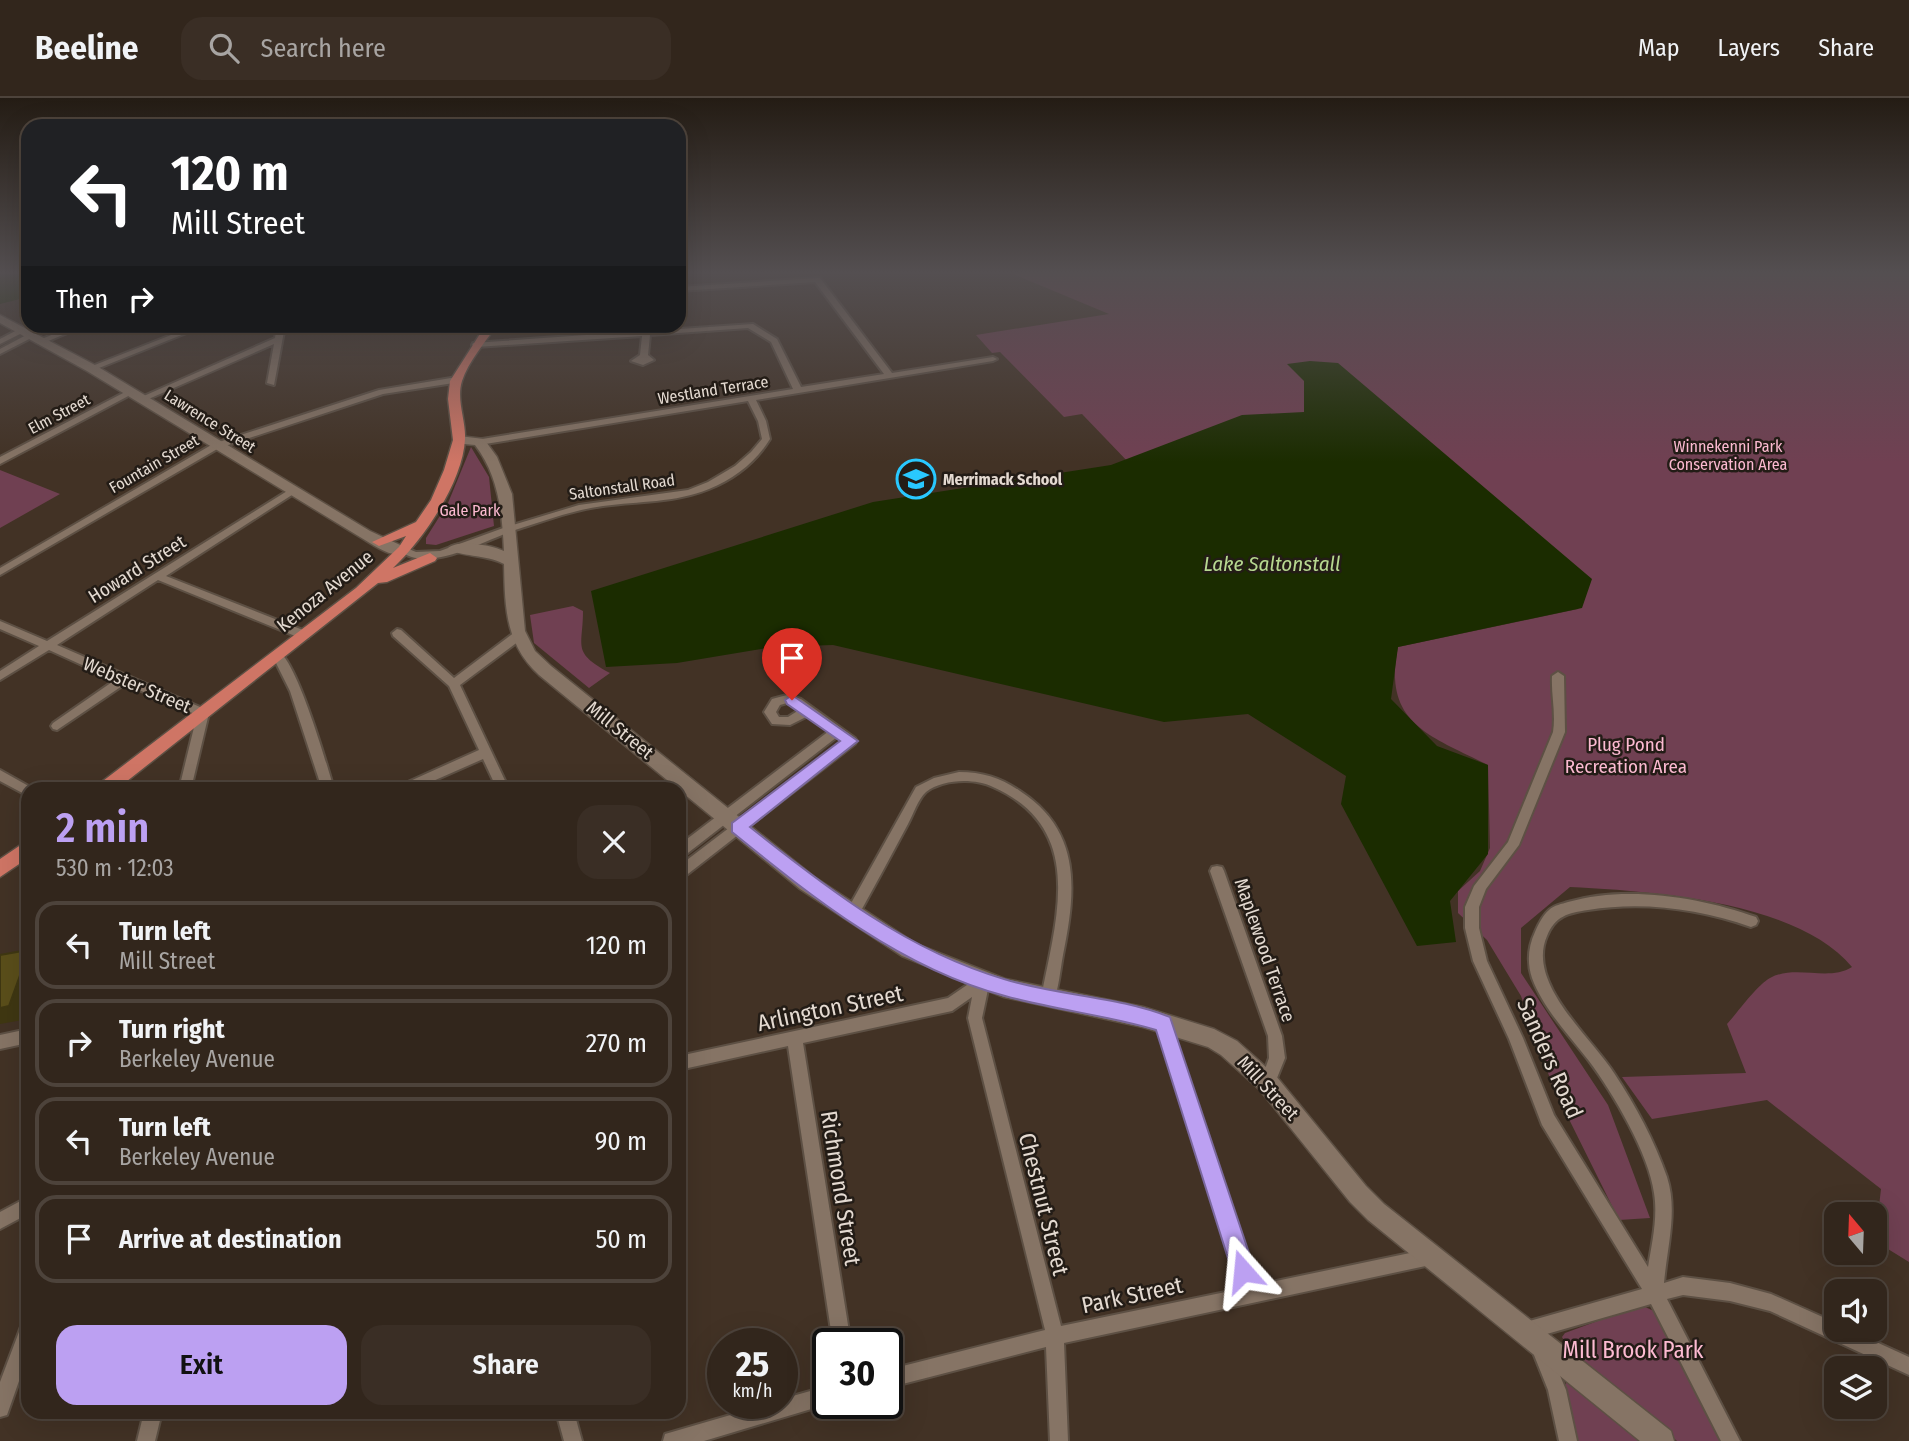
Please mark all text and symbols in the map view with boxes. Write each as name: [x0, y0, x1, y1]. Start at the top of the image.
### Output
search box: [181, 17, 671, 80]
text: Beeline: [35, 28, 139, 68]
icon: search: [205, 29, 243, 67]
text: Search here: [261, 33, 386, 64]
text: Map: [1638, 34, 1680, 62]
text: Layers: [1718, 34, 1780, 62]
text: Share: [1818, 34, 1874, 62]
text: 120 m: [171, 144, 289, 203]
icon: left: [56, 147, 147, 238]
text: Mill Street: [171, 204, 305, 242]
icon: right: [122, 280, 160, 318]
text: Then: [56, 284, 108, 315]
street label: Westland Terrace: [656, 372, 770, 408]
street label: Lawrence Street: [161, 385, 260, 457]
street label: Elm Street: [25, 390, 94, 438]
street label: Fountain Street: [106, 430, 203, 497]
park label: Winnekenni Park Conservation Area: [1669, 437, 1788, 474]
school or university icon: Merrimack School: [895, 458, 937, 500]
street label: Saltonstall Road: [568, 470, 676, 504]
place label: Merrimack School: [943, 470, 1063, 489]
park label: Gale Park: [439, 501, 501, 520]
street label: Howard Street: [84, 530, 191, 608]
street label: Kenoza Avenue: [272, 545, 378, 637]
water label: Lake Saltonstall: [1203, 551, 1341, 577]
pin: [762, 628, 822, 700]
icon: arrive: [773, 639, 811, 677]
street label: Webster Street: [80, 652, 195, 718]
street label: Mill Street: [582, 696, 659, 764]
park label: Plug Pond Recreation Area: [1565, 733, 1687, 778]
text: 2 min: [56, 803, 149, 853]
button: close: [577, 805, 651, 879]
text: 530 m · 12:03: [56, 854, 174, 882]
street label: Maplewood Terrace: [1230, 875, 1300, 1025]
text: Turn left: [119, 916, 211, 947]
icon: left: [60, 926, 98, 964]
text: 120 m: [586, 930, 647, 961]
text: Mill Street: [119, 947, 215, 975]
street label: Arlington Street: [755, 979, 906, 1037]
street label: Sanders Road: [1511, 993, 1589, 1123]
text: Turn right: [119, 1014, 225, 1045]
icon: right: [60, 1024, 98, 1062]
text: 270 m: [586, 1028, 647, 1059]
text: Berkeley Avenue: [119, 1045, 275, 1073]
street label: Mill Street: [1232, 1051, 1304, 1125]
street label: Richmond Street: [815, 1109, 867, 1268]
text: Turn left: [119, 1112, 211, 1143]
icon: left: [60, 1122, 98, 1160]
text: 90 m: [595, 1126, 647, 1157]
street label: Chestnut Street: [1013, 1130, 1075, 1279]
text: Berkeley Avenue: [119, 1143, 275, 1171]
north arrow: [1824, 1202, 1886, 1265]
map controls: [1824, 1202, 1887, 1419]
icon: arrive: [60, 1220, 98, 1258]
text: Arrive at destination: [119, 1224, 342, 1255]
text: 50 m: [595, 1224, 647, 1255]
position arrow: [1206, 1234, 1280, 1308]
street label: Park Street: [1079, 1271, 1186, 1319]
button: sound: [1824, 1279, 1887, 1342]
button: Exit: [56, 1325, 347, 1405]
button: Share: [361, 1325, 651, 1405]
speed limit sign: 30: [812, 1328, 903, 1419]
park label: Mill Brook Park: [1563, 1336, 1704, 1364]
text: 25: [736, 1343, 769, 1385]
button: layers: [1824, 1356, 1887, 1419]
text: km/h: [732, 1380, 773, 1402]

